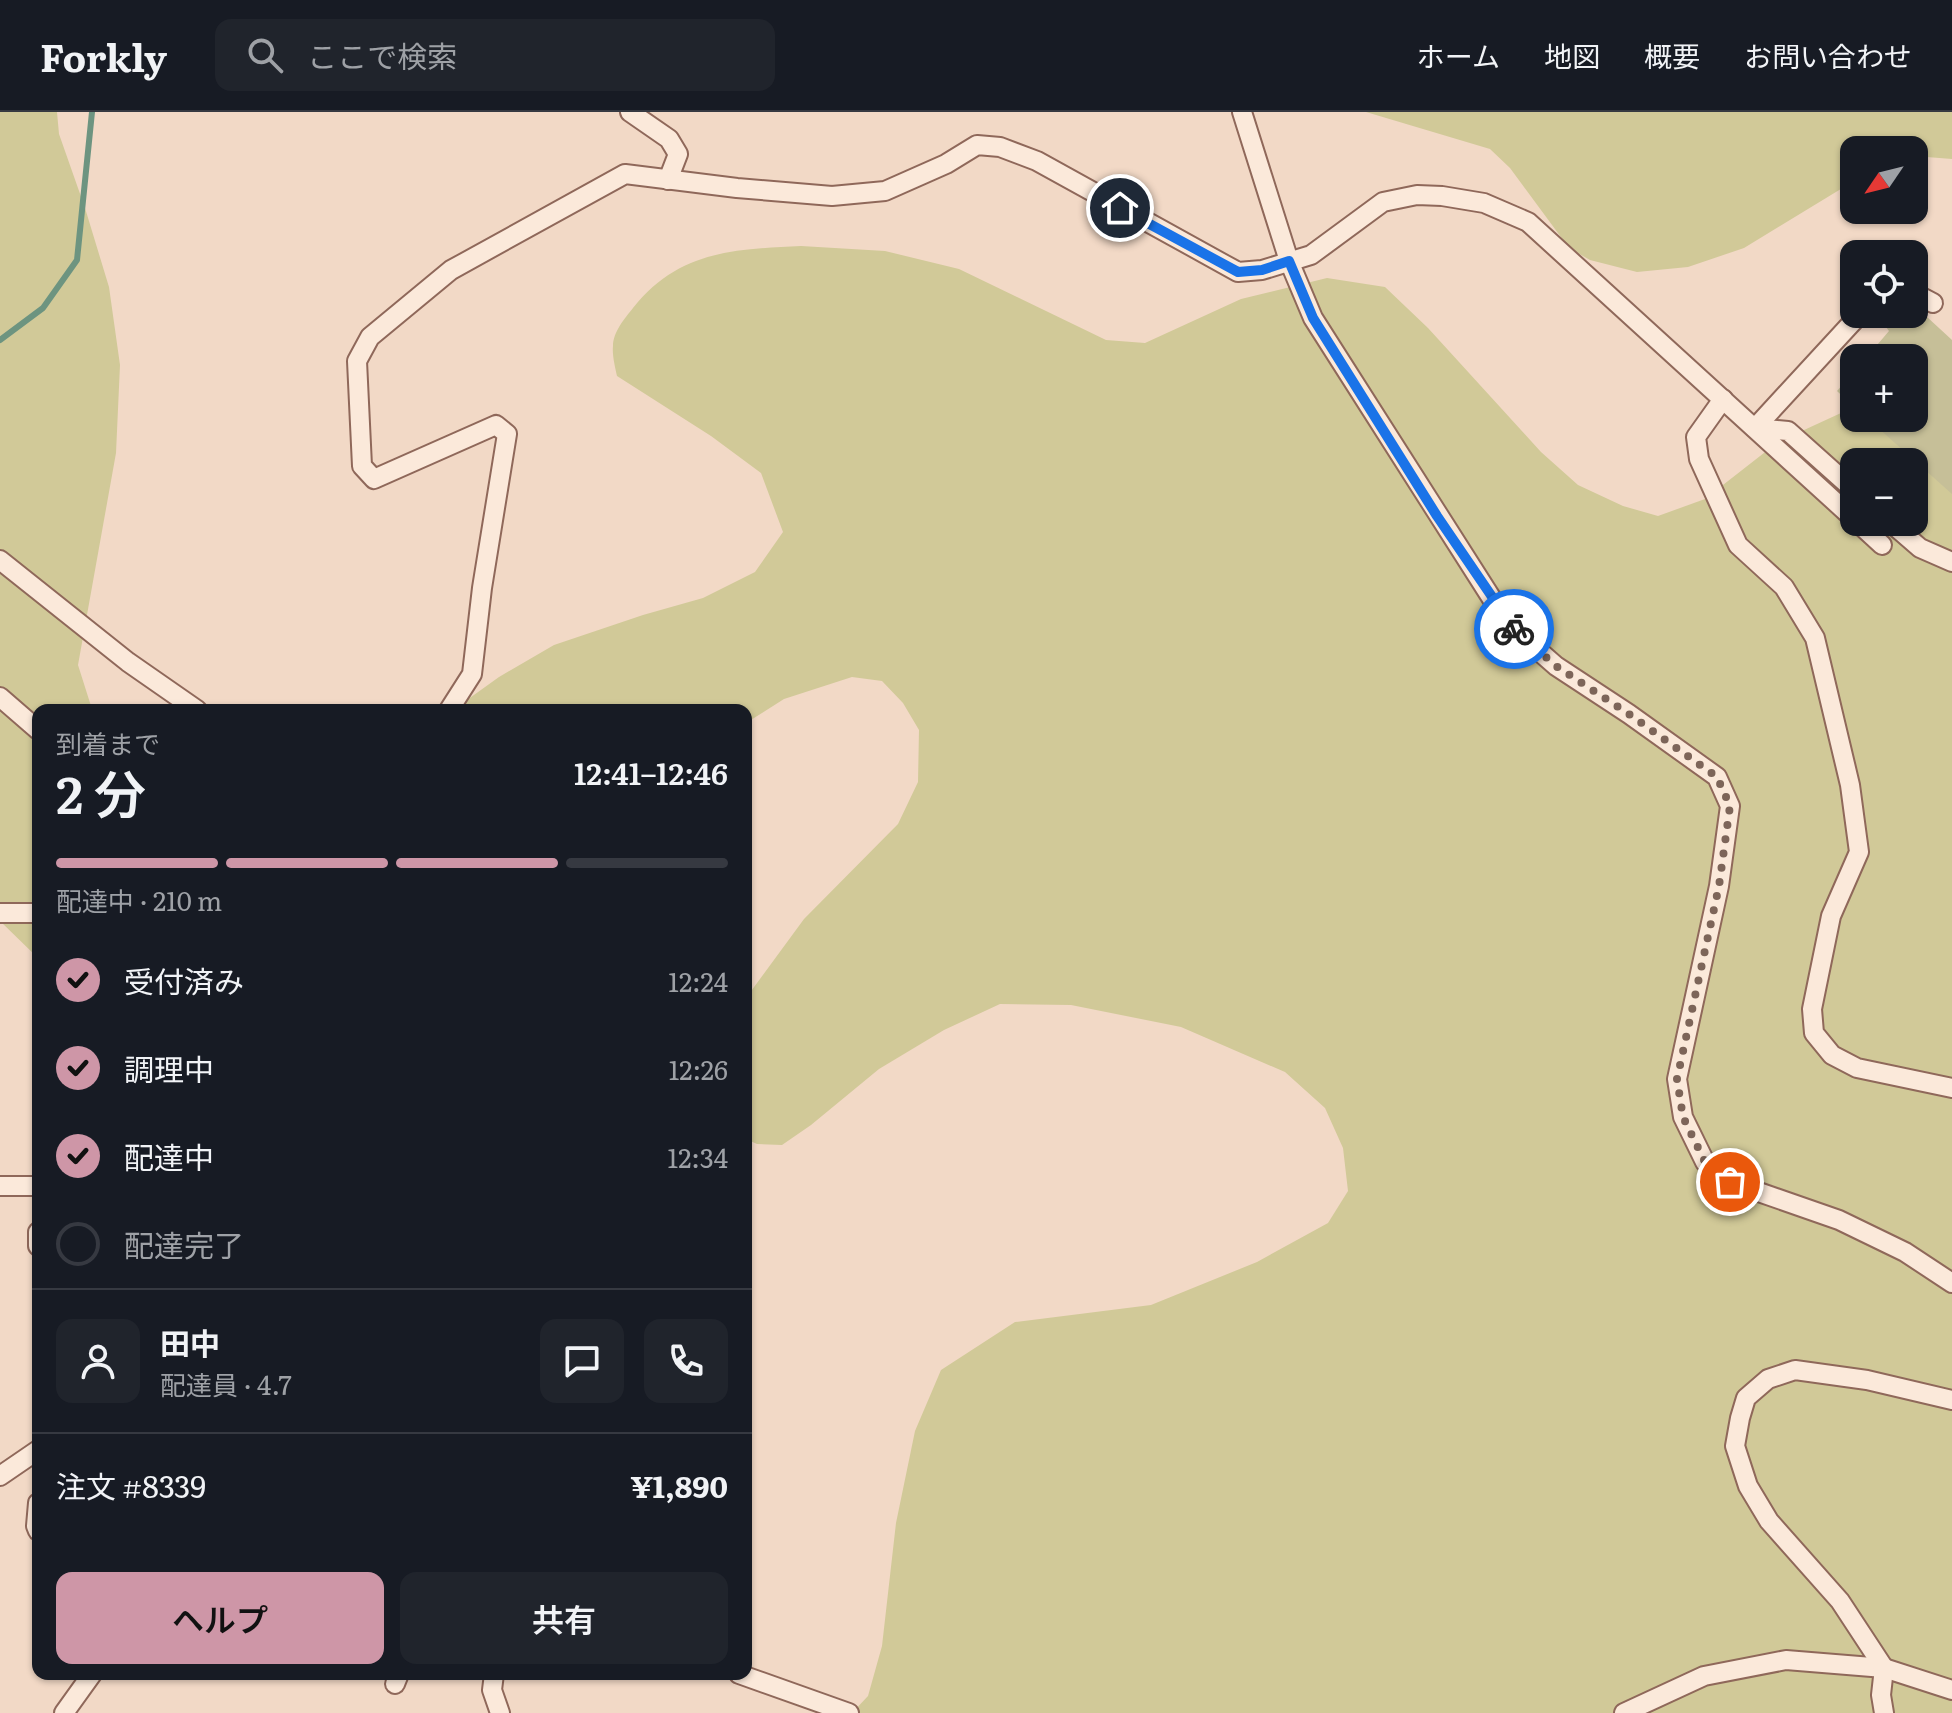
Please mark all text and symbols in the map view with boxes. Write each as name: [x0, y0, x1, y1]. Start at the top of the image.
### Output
search box: [215, 19, 775, 91]
text: Forkly: [40, 27, 167, 84]
icon: search: [243, 33, 287, 77]
text: ここで検索: [307, 33, 457, 77]
text: ホーム: [1417, 34, 1500, 76]
text: 地図: [1544, 34, 1600, 76]
text: 概要: [1644, 34, 1700, 76]
text: お問い合わせ: [1744, 34, 1912, 76]
north arrow: [1840, 136, 1928, 224]
map controls: [1840, 136, 1928, 536]
pin: [1086, 174, 1154, 242]
icon: home: [1098, 186, 1142, 230]
button: locate: [1840, 240, 1928, 328]
button: +: [1840, 344, 1928, 432]
button: −: [1840, 448, 1928, 536]
courier: [1474, 589, 1554, 669]
icon: bike: [1492, 607, 1536, 651]
text: 到着まで: [56, 723, 160, 762]
text: 12:41–12:46: [574, 750, 728, 794]
text: 2 分: [56, 753, 146, 830]
text: 配達中 · 210 m: [56, 880, 222, 919]
icon: check: [56, 958, 100, 1002]
text: 受付済み: [124, 958, 244, 1002]
text: 12:24: [668, 961, 728, 1000]
icon: check: [56, 1046, 100, 1090]
text: 調理中: [124, 1046, 214, 1090]
text: 12:26: [669, 1049, 728, 1088]
icon: check: [56, 1134, 100, 1178]
text: 配達中: [124, 1134, 214, 1178]
text: 12:34: [668, 1137, 728, 1176]
pin: [1696, 1148, 1764, 1216]
icon: bag: [1708, 1160, 1752, 1204]
text: 配達完了: [124, 1222, 244, 1266]
button: person: [56, 1319, 140, 1403]
button: chat: [540, 1319, 624, 1403]
button: phone: [644, 1319, 728, 1403]
text: 田中: [160, 1320, 220, 1364]
text: 配達員 · 4.7: [160, 1364, 292, 1403]
text: 注文 #8339: [56, 1463, 206, 1507]
text: ¥1,890: [630, 1463, 728, 1507]
button: ヘルプ: [56, 1572, 384, 1664]
button: 共有: [400, 1572, 728, 1664]

